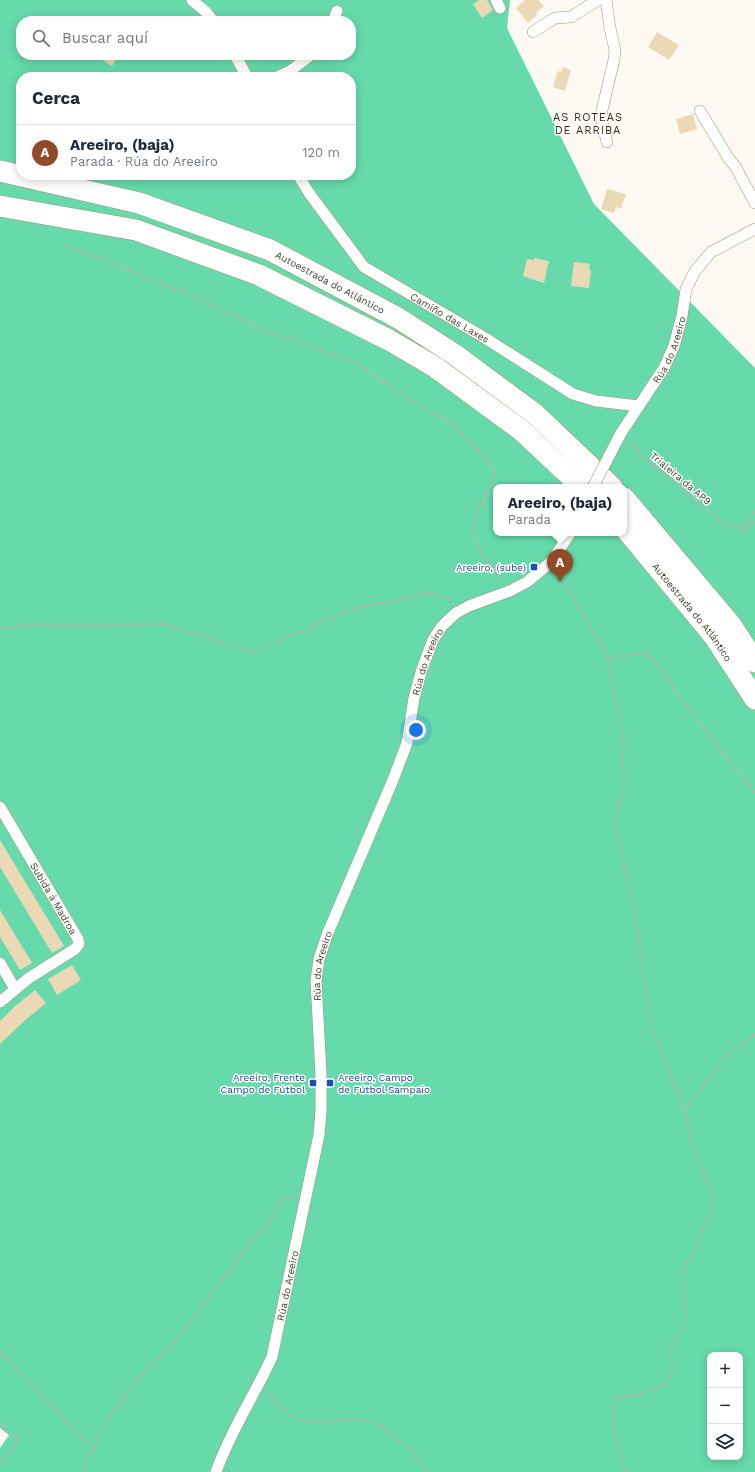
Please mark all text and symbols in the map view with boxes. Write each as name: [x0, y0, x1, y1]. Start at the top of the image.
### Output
search box: [16, 16, 356, 60]
icon: search: [30, 27, 52, 49]
text: Buscar aquí: [62, 29, 148, 47]
text: Cerca: [32, 88, 80, 108]
district label: AS ROTEAS DE ARRIBA: [553, 111, 623, 137]
text: Areeiro, (baja): [70, 136, 175, 154]
text: A: [41, 145, 49, 160]
text: 120 m: [302, 145, 340, 160]
text: Parada · Rúa do Areeiro: [70, 154, 218, 169]
street label: Autoestrada do Atlántico: [274, 249, 386, 316]
street label: Camiño das Laxes: [409, 291, 491, 345]
street label: Rúa do Areeiro: [651, 315, 688, 385]
street label: Trialeira da AP9: [648, 450, 713, 507]
popup: [493, 484, 627, 536]
text: Areeiro, (baja): [508, 494, 612, 512]
text: Parada: [508, 512, 551, 527]
pin: A: [547, 549, 573, 582]
street label: Autoestrada do Atlántico: [650, 561, 734, 663]
place label: Areeiro, (sube): [456, 562, 526, 573]
marker: Areeiro, (sube): [529, 562, 539, 572]
street label: Rúa do Areeiro: [410, 626, 445, 697]
your location: [406, 720, 426, 740]
street label: Subida á Madroa: [28, 861, 79, 937]
street label: Rúa do Areeiro: [311, 929, 334, 1001]
place label: Areeiro, Frente Campo de Fútbol: [220, 1072, 305, 1095]
place label: Areeiro, Campo de Fútbol Sampaio: [338, 1072, 430, 1095]
marker: Areeiro, Frente Campo de Fútbol: [308, 1078, 318, 1088]
marker: Areeiro, Campo de Fútbol Sampaio: [325, 1078, 335, 1088]
street label: Rúa do Areeiro: [275, 1250, 300, 1322]
map controls: [707, 1352, 743, 1460]
button: +: [707, 1352, 743, 1388]
button: −: [707, 1388, 743, 1424]
button: layers: [707, 1424, 743, 1460]

